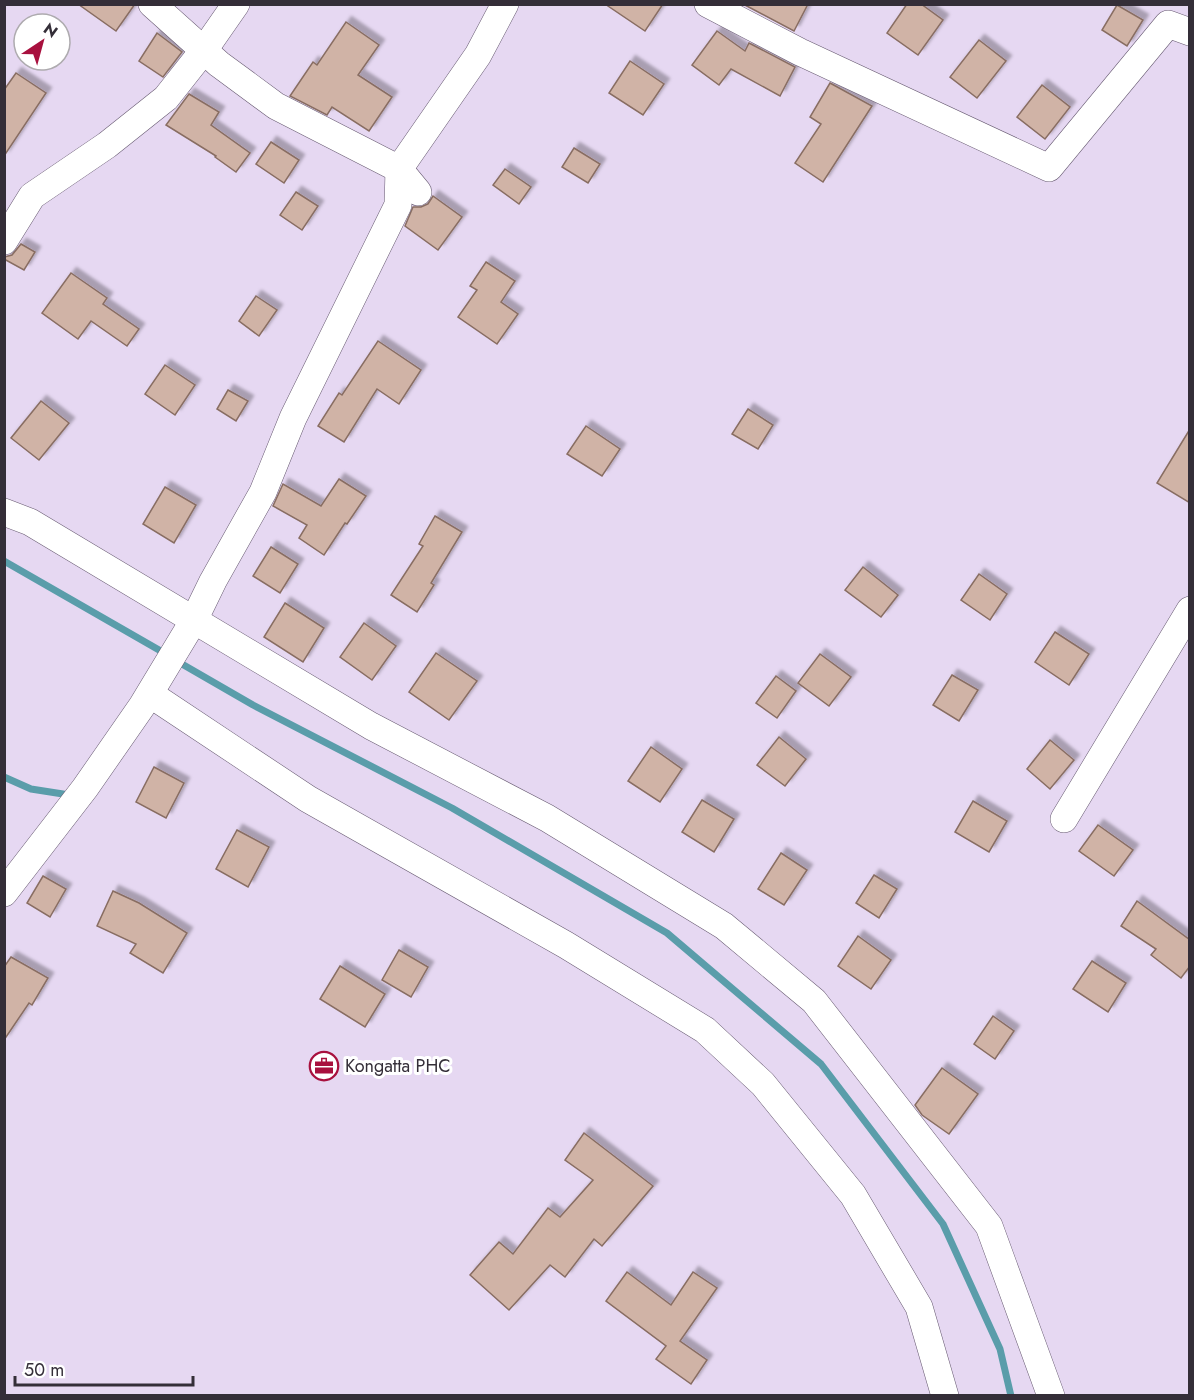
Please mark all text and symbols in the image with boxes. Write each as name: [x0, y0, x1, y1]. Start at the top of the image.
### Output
north arrow: [12, 12, 72, 72]
text: N: [39, 17, 62, 43]
office icon: Kongatta PHC: [308, 1050, 340, 1082]
place label: Kongatta PHC: [345, 1053, 451, 1079]
scale bar: [15, 1349, 194, 1387]
text: 50 m: [24, 1357, 64, 1383]

